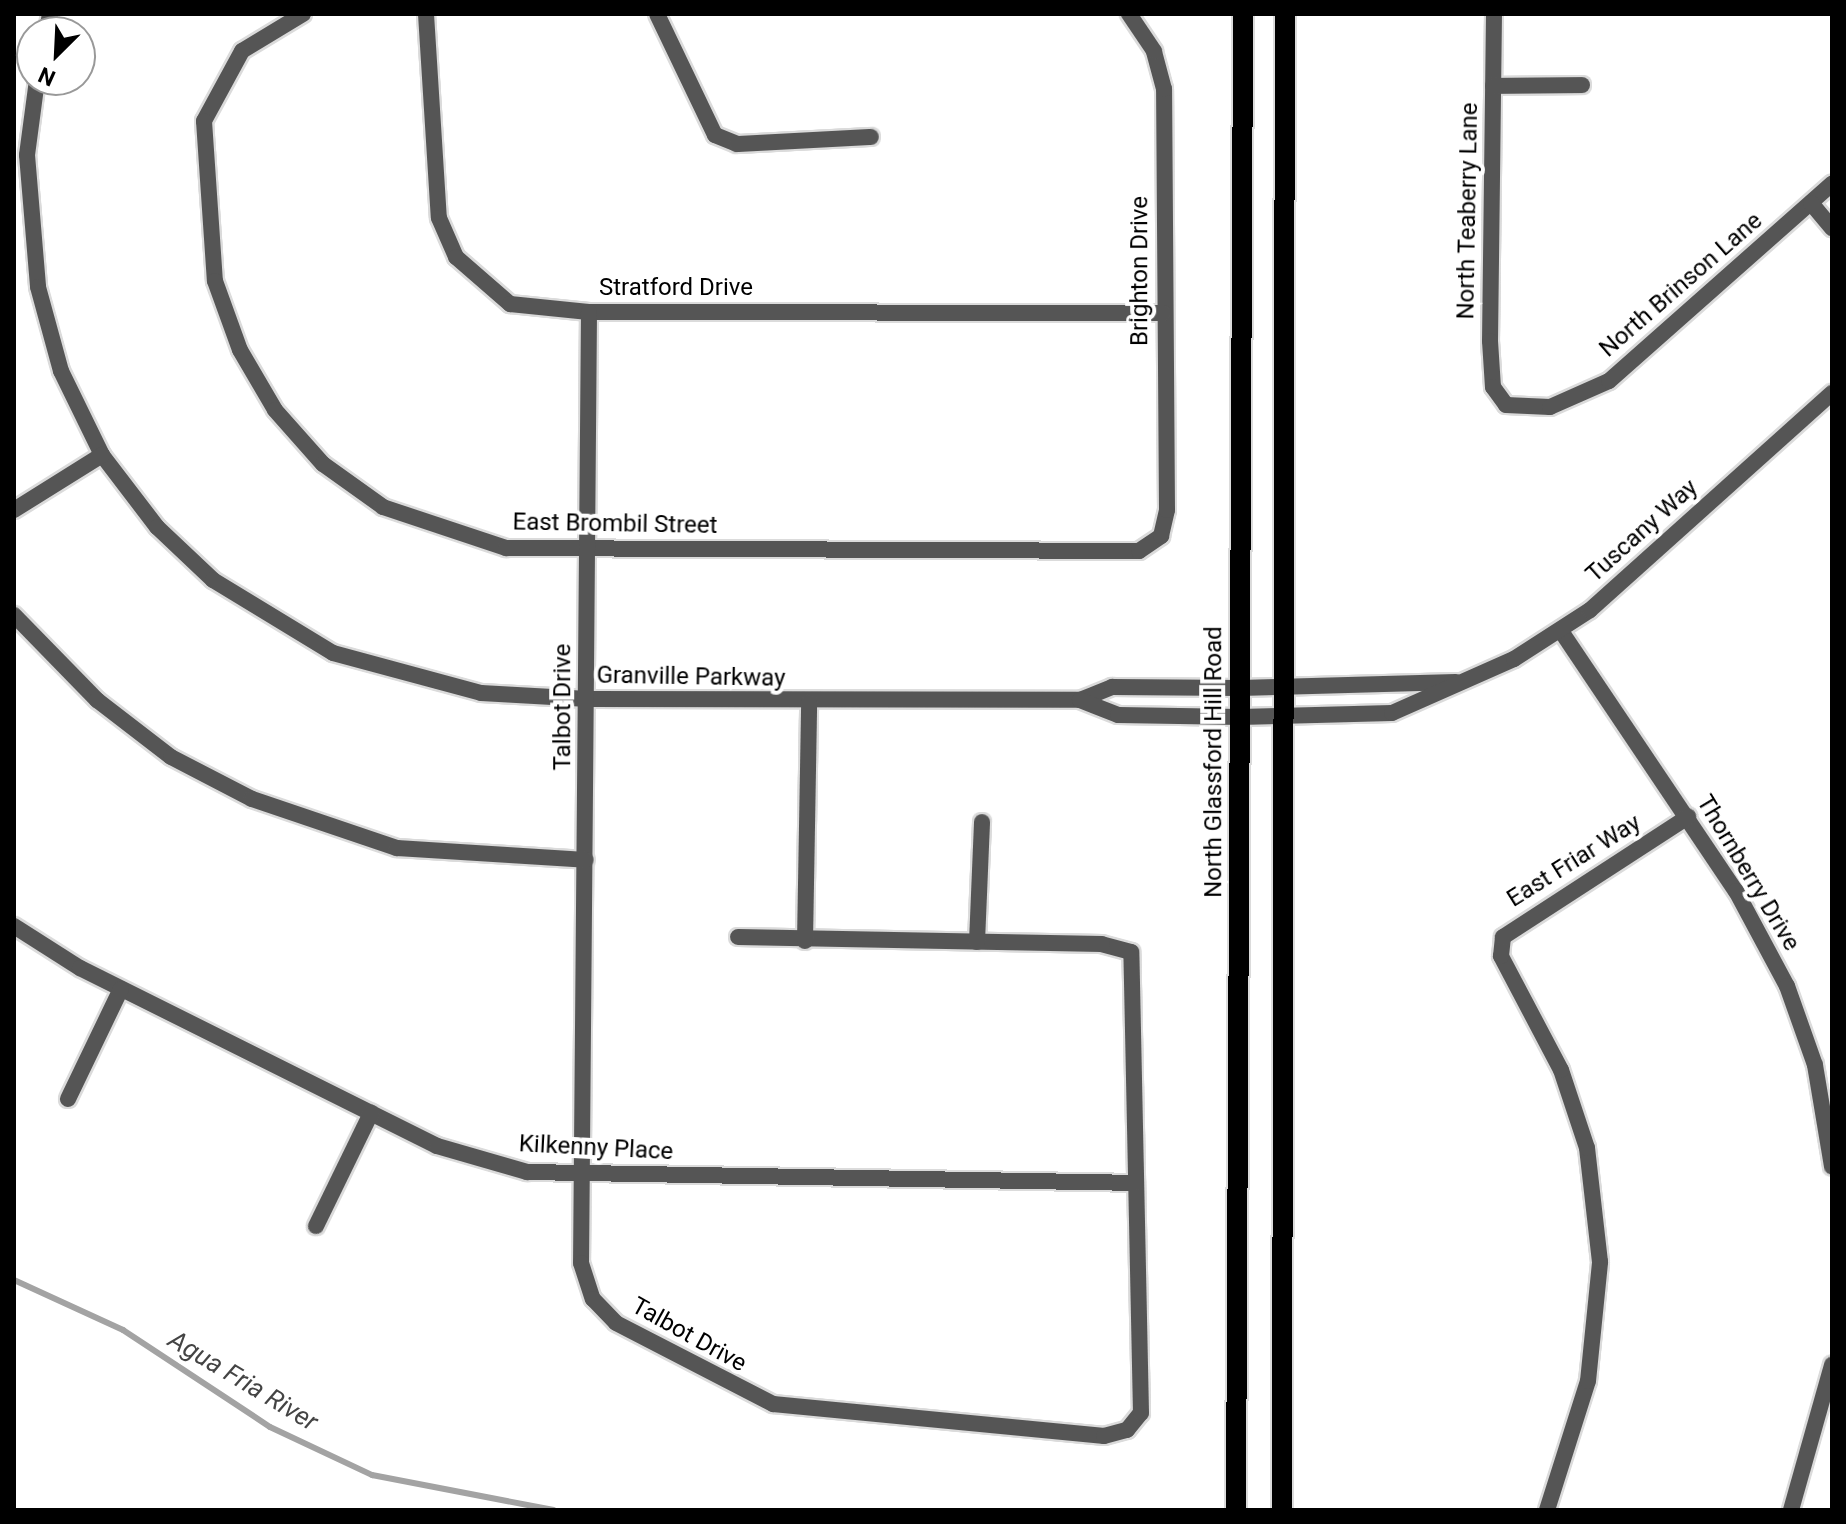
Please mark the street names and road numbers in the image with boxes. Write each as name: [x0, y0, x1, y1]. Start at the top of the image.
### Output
street label: North Teaberry Lane: [1452, 102, 1484, 320]
street label: Brighton Drive: [1126, 196, 1154, 346]
street label: North Brinson Lane: [1594, 207, 1768, 363]
street label: Stratford Drive: [599, 274, 753, 302]
street label: Tuscany Way: [1580, 473, 1704, 589]
street label: East Brombil Street: [512, 508, 718, 540]
street label: North Glassford Hill Road: [1200, 626, 1228, 898]
street label: Talbot Drive: [549, 644, 577, 770]
street label: Granville Parkway: [596, 661, 786, 693]
street label: Thornberry Drive: [1690, 790, 1806, 956]
street label: East Friar Way: [1502, 808, 1646, 914]
street label: Kilkenny Place: [518, 1130, 674, 1166]
street label: Talbot Drive: [627, 1292, 751, 1378]

